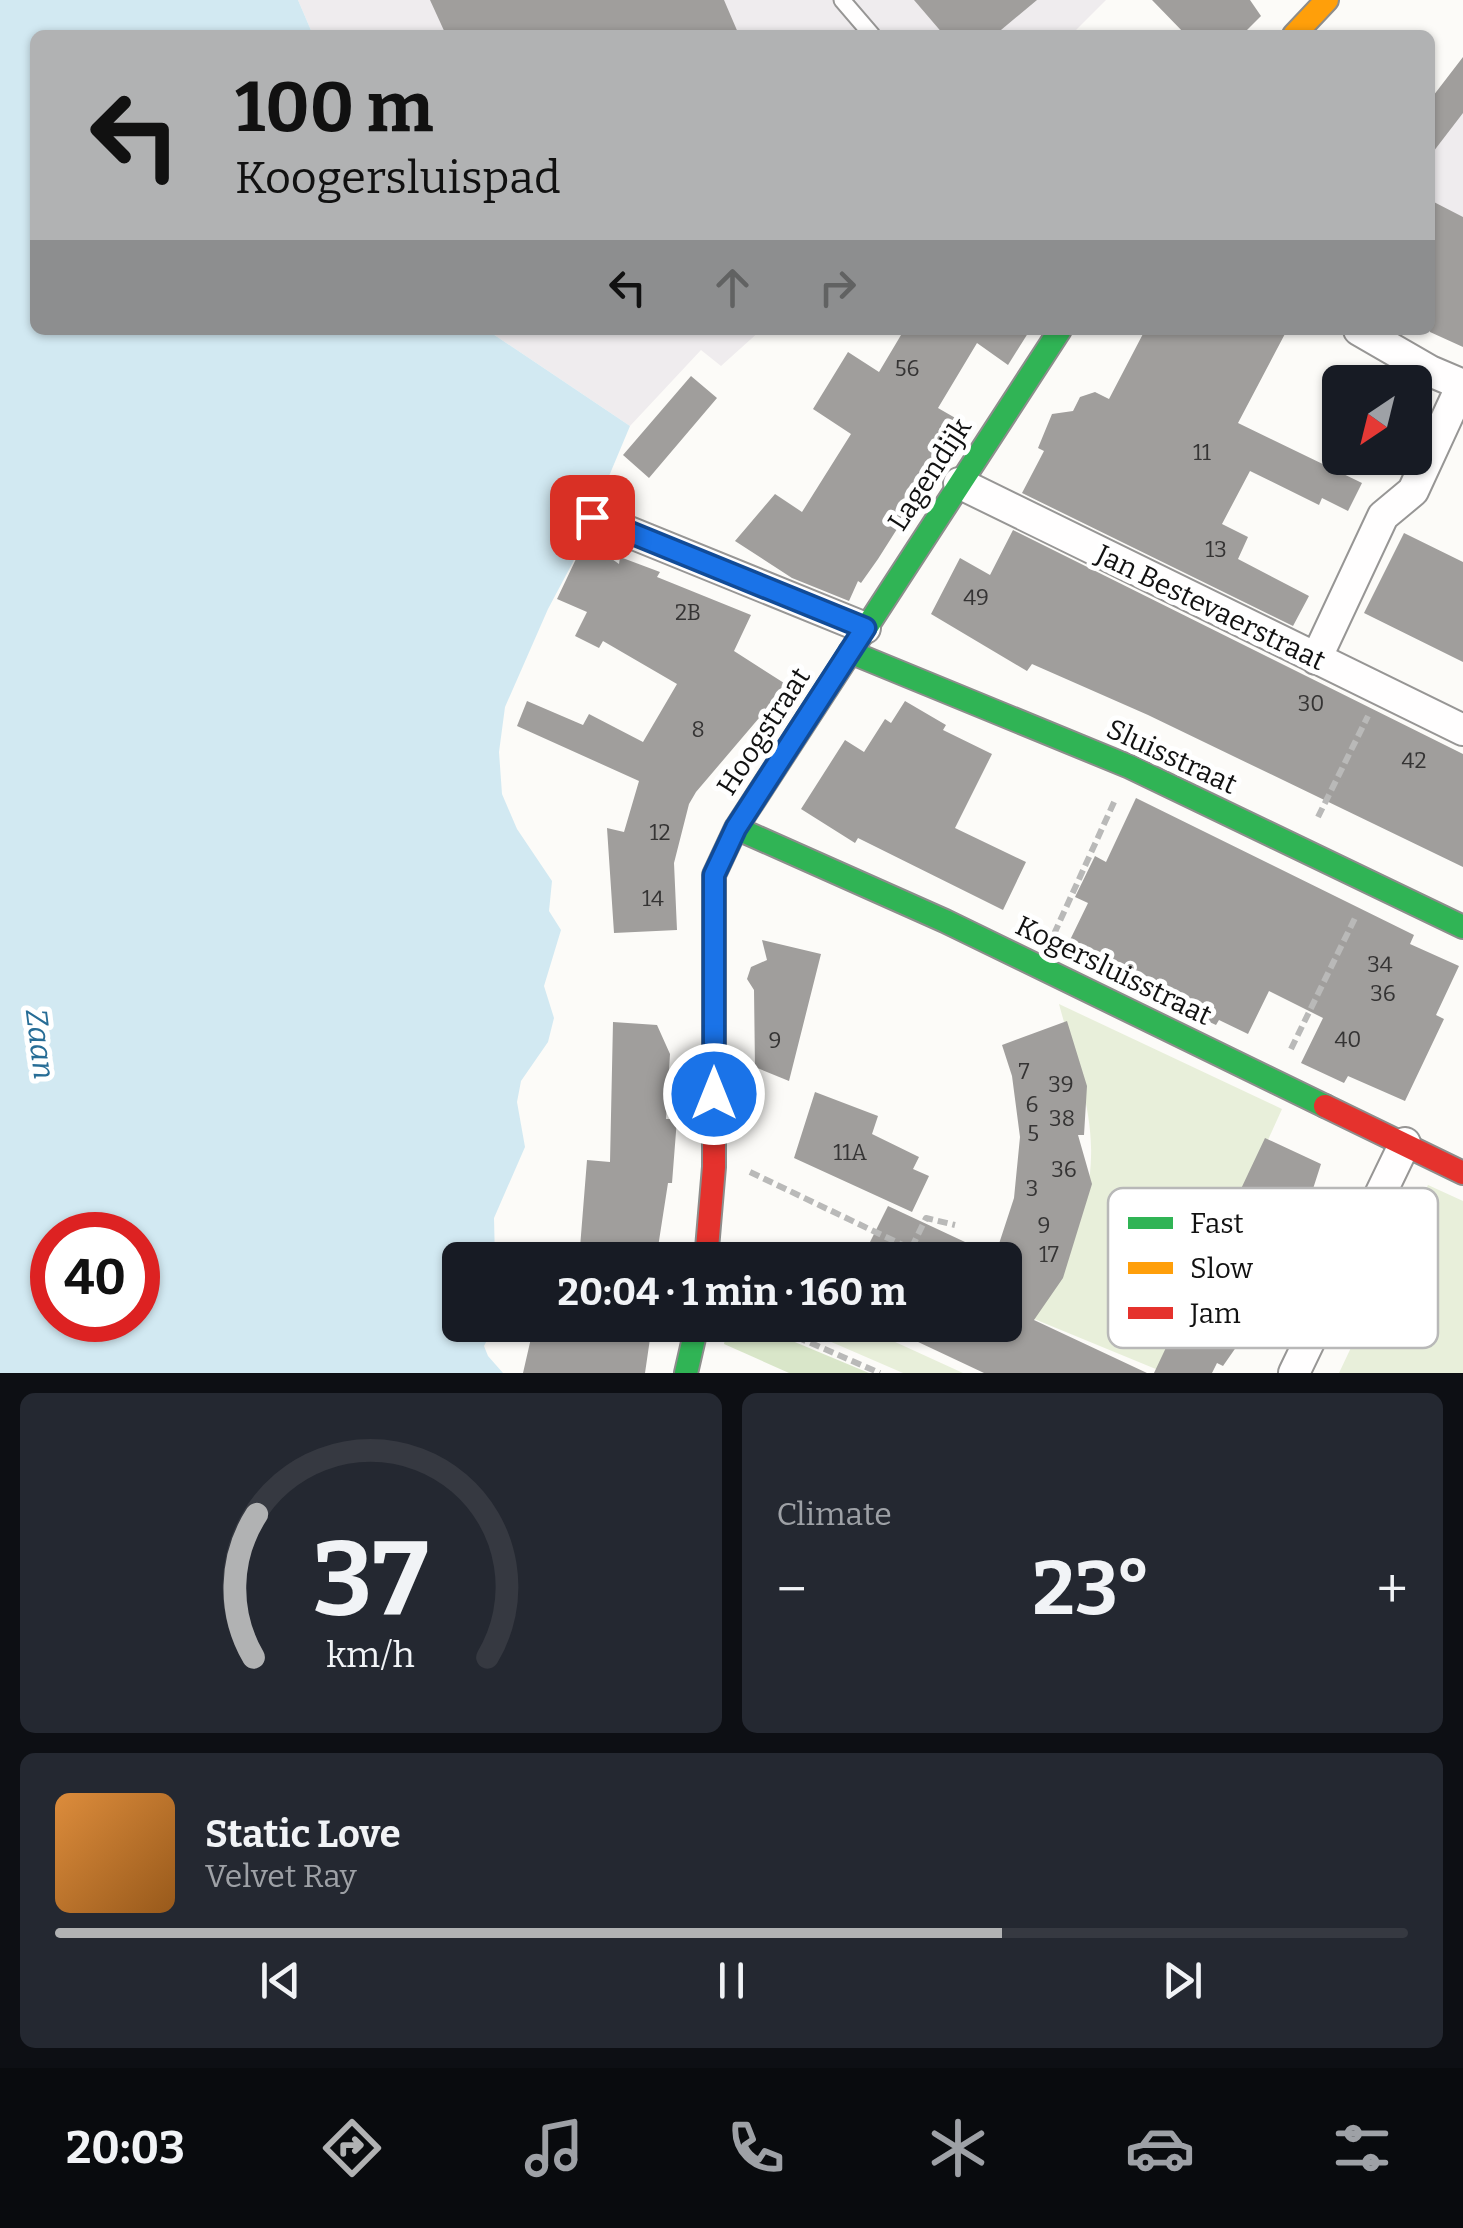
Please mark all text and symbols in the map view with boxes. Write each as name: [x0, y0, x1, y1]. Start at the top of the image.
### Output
text: 100 m: [235, 66, 434, 150]
icon: left: [70, 70, 200, 200]
text: Koogersluispad: [235, 151, 561, 205]
icon: left: [600, 260, 655, 315]
icon: ahead: [705, 260, 760, 315]
icon: right: [810, 260, 865, 315]
house number: 56: [895, 355, 919, 382]
north arrow: [1322, 365, 1432, 475]
map controls: [1322, 365, 1432, 475]
street label: Lagendijk: [881, 412, 978, 537]
house number: 11: [1193, 439, 1211, 466]
pin: [550, 475, 635, 560]
icon: arrive: [565, 490, 620, 545]
house number: 13: [1205, 536, 1227, 563]
street label: Jan Bestevaerstraat: [1090, 537, 1331, 677]
house number: 49: [963, 584, 989, 611]
house number: 2B: [675, 599, 701, 626]
street label: Hoogstraat: [710, 661, 817, 801]
house number: 30: [1298, 690, 1324, 717]
street label: Sluisstraat: [1101, 712, 1242, 801]
house number: 8: [691, 716, 705, 743]
house number: 42: [1402, 747, 1426, 774]
house number: 12: [650, 819, 670, 846]
house number: 14: [642, 885, 664, 912]
street label: Kogersluisstraat: [1011, 909, 1217, 1032]
house number: 34: [1367, 951, 1393, 978]
house number: 36: [1370, 980, 1396, 1007]
water label: Zaan: [18, 1007, 62, 1081]
house number: 40: [1335, 1026, 1361, 1053]
house number: 9: [769, 1027, 781, 1054]
position arrow: [662, 1042, 766, 1146]
house number: 7: [1018, 1058, 1030, 1085]
house number: 39: [1048, 1071, 1074, 1098]
house number: 6: [1026, 1091, 1038, 1118]
house number: 38: [1049, 1105, 1075, 1132]
house number: 5: [1027, 1120, 1039, 1147]
house number: 11A: [833, 1139, 867, 1166]
house number: 36: [1051, 1156, 1077, 1183]
house number: 3: [1026, 1175, 1038, 1202]
legend: [1108, 1188, 1438, 1348]
text: Fast: [1190, 1207, 1244, 1240]
speed limit sign: 40: [30, 1212, 160, 1342]
house number: 9: [1038, 1212, 1050, 1239]
house number: 17: [1039, 1241, 1059, 1268]
text: Slow: [1190, 1252, 1253, 1285]
text: 20:04 · 1 min · 160 m: [558, 1269, 906, 1315]
text: Jam: [1189, 1297, 1241, 1330]
text: Climate: [777, 1495, 892, 1533]
text: 37: [313, 1518, 429, 1643]
text: 23°: [1032, 1544, 1151, 1634]
text: −: [777, 1557, 807, 1623]
text: +: [1377, 1557, 1408, 1623]
text: km/h: [327, 1634, 415, 1676]
text: Static Love: [205, 1811, 401, 1857]
text: Velvet Ray: [205, 1857, 357, 1895]
icon: previous: [253, 1953, 308, 2008]
icon: pause: [704, 1953, 759, 2008]
icon: next: [1155, 1953, 1210, 2008]
icon: directions: [317, 2113, 387, 2183]
icon: music: [519, 2113, 589, 2183]
icon: phone: [721, 2113, 791, 2183]
icon: climate: [923, 2113, 993, 2183]
icon: car: [1125, 2113, 1195, 2183]
icon: filters: [1327, 2113, 1397, 2183]
text: 20:03: [66, 2121, 185, 2175]

